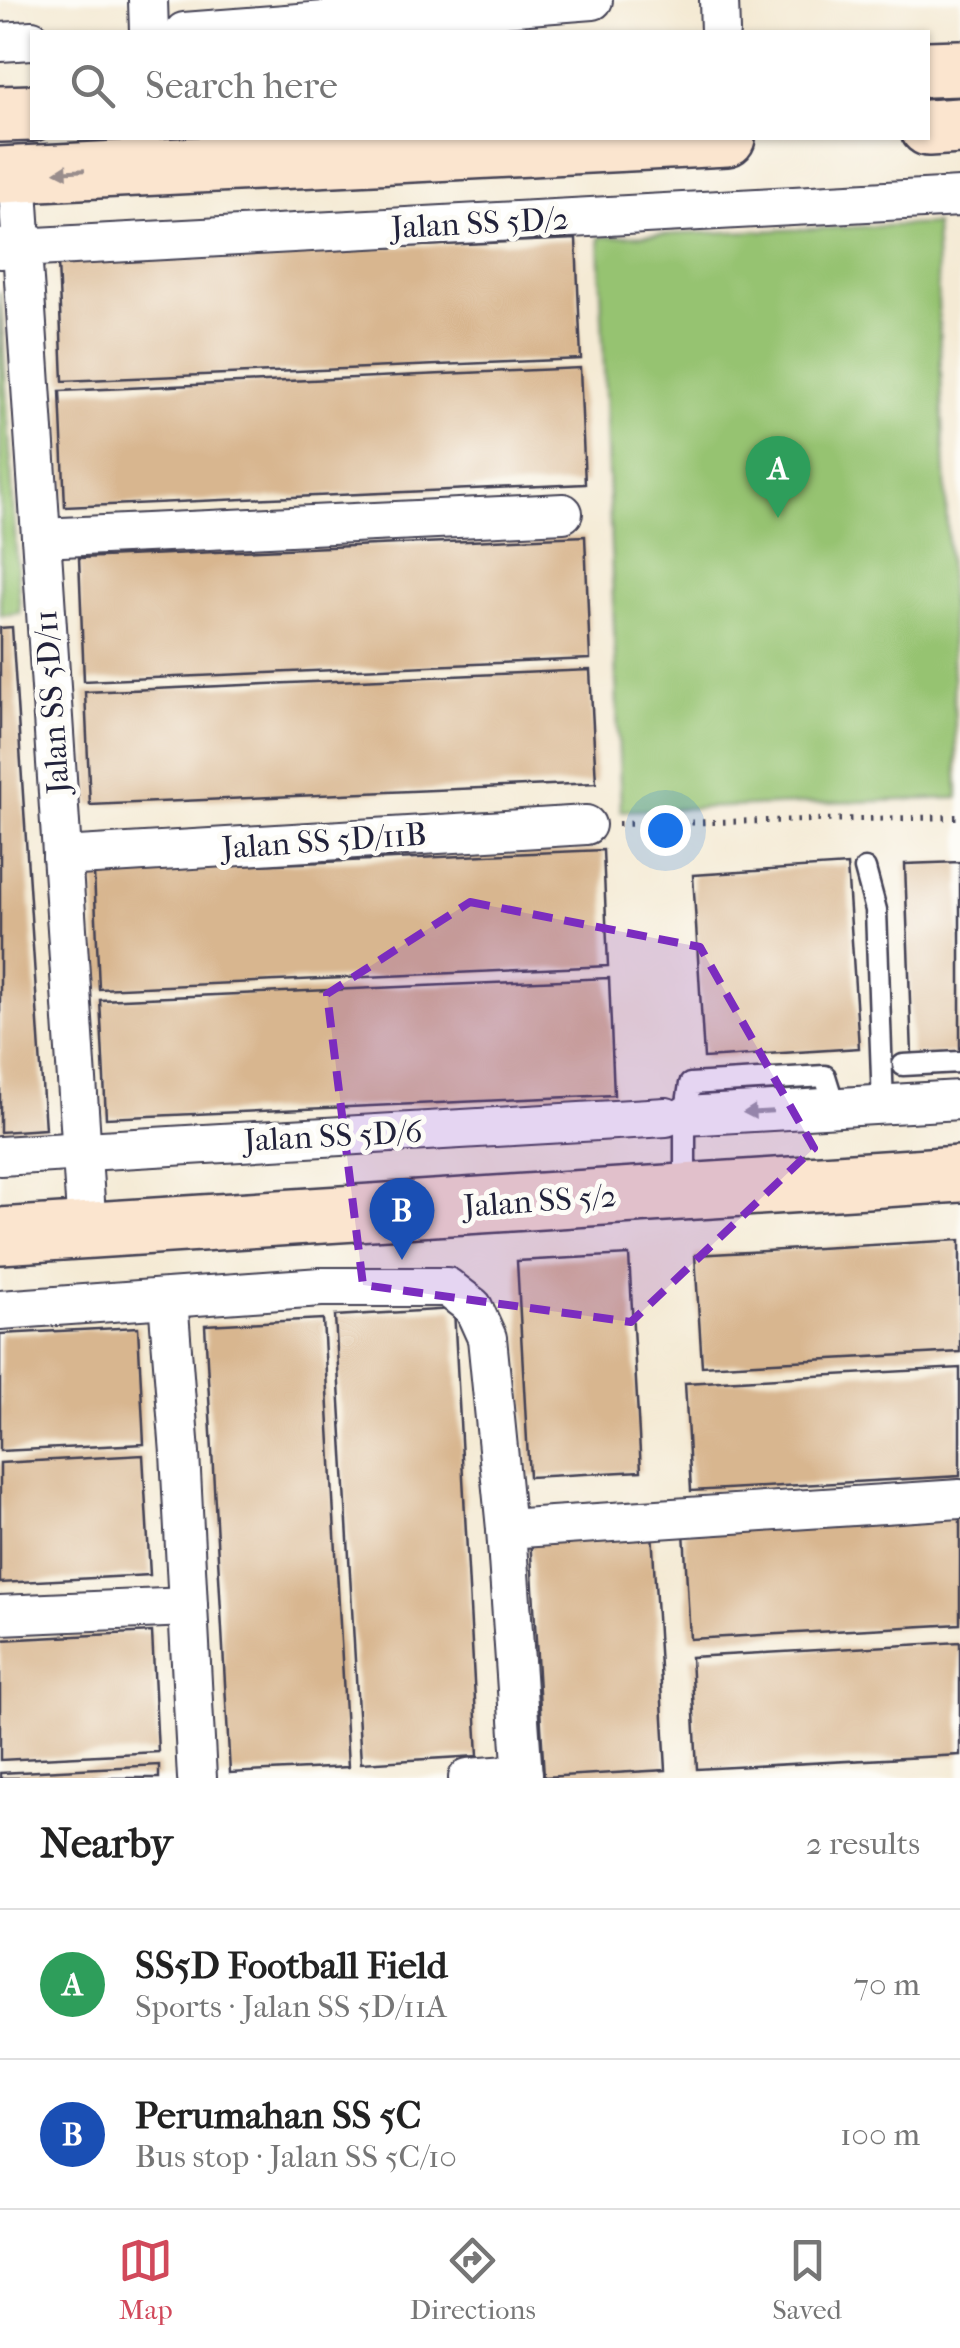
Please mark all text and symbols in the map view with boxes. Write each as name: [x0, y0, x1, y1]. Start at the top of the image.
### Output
search box: [30, 30, 930, 140]
icon: search: [65, 58, 120, 113]
text: Search here: [145, 63, 338, 108]
one-way arrow: [54, 163, 86, 179]
street label: Jalan SS 5D/2: [387, 200, 570, 246]
pin: A: [746, 436, 810, 518]
street label: Jalan SS 5D/11: [27, 609, 77, 798]
your location: [640, 805, 691, 856]
street label: Jalan SS 5D/11B: [218, 815, 427, 867]
one-way arrow: [741, 1104, 773, 1120]
street label: Jalan SS 5D/6: [240, 1113, 424, 1159]
street label: Jalan SS 5/2: [459, 1177, 618, 1225]
pin: B: [370, 1178, 434, 1260]
text: Nearby: [40, 1819, 172, 1868]
text: 2 results: [806, 1825, 920, 1862]
text: SS5D Football Field: [135, 1943, 448, 1988]
text: A: [62, 1966, 83, 2003]
text: 70 m: [854, 1966, 920, 2003]
text: Sports · Jalan SS 5D/11A: [135, 1988, 447, 2025]
text: Perumahan SS 5C: [135, 2093, 421, 2138]
text: B: [62, 2116, 83, 2153]
text: 100 m: [840, 2116, 920, 2153]
text: Bus stop · Jalan SS 5C/10: [135, 2138, 457, 2175]
tab: Map: [118, 2233, 173, 2326]
tab: Directions: [410, 2233, 536, 2326]
tab: Saved: [772, 2233, 842, 2326]

